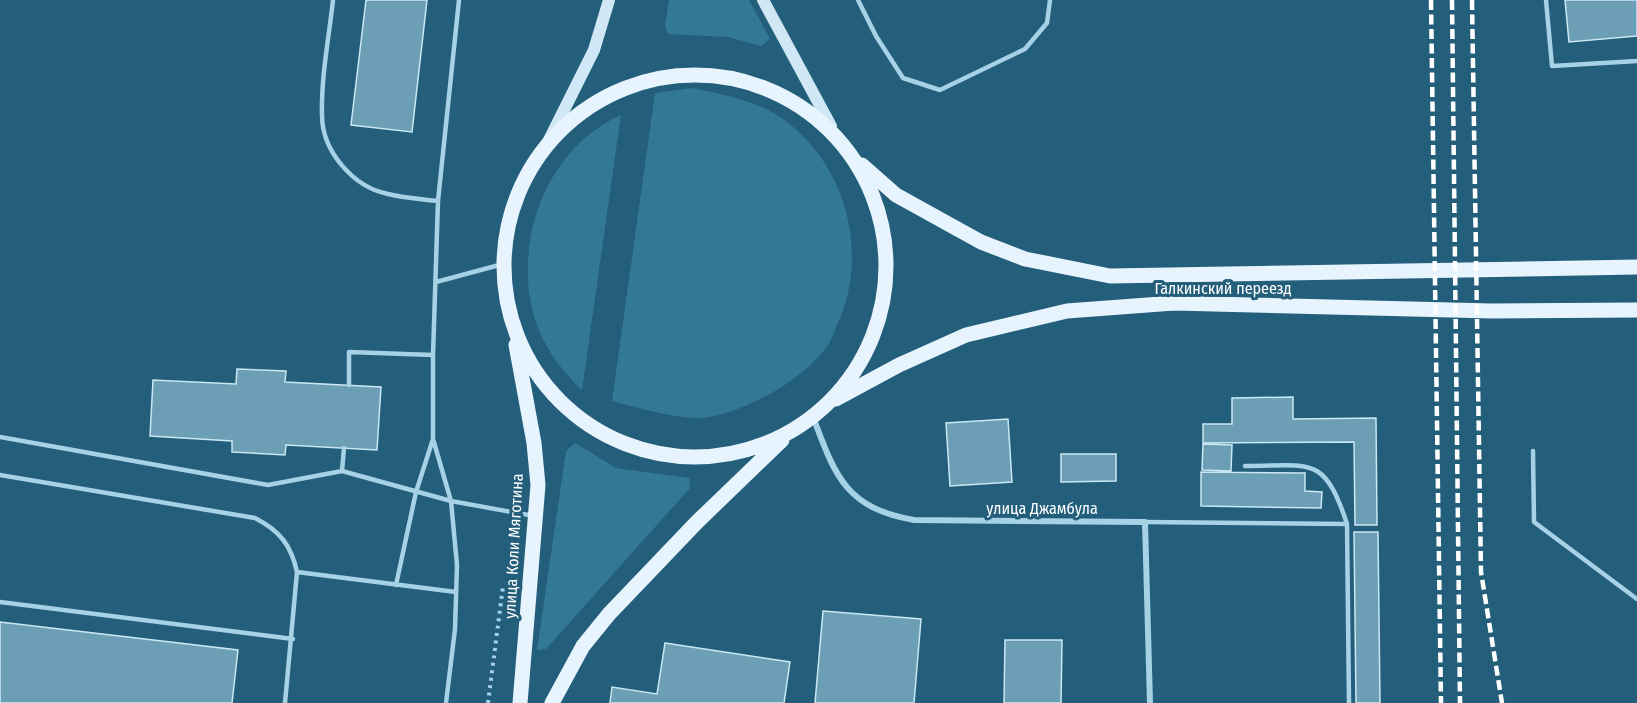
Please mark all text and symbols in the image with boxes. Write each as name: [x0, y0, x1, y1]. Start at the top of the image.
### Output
street label: Галкинский переезд: [1154, 279, 1292, 298]
street label: улица Коли Мяготина: [500, 473, 527, 619]
street label: улица Джамбула: [986, 499, 1098, 518]

